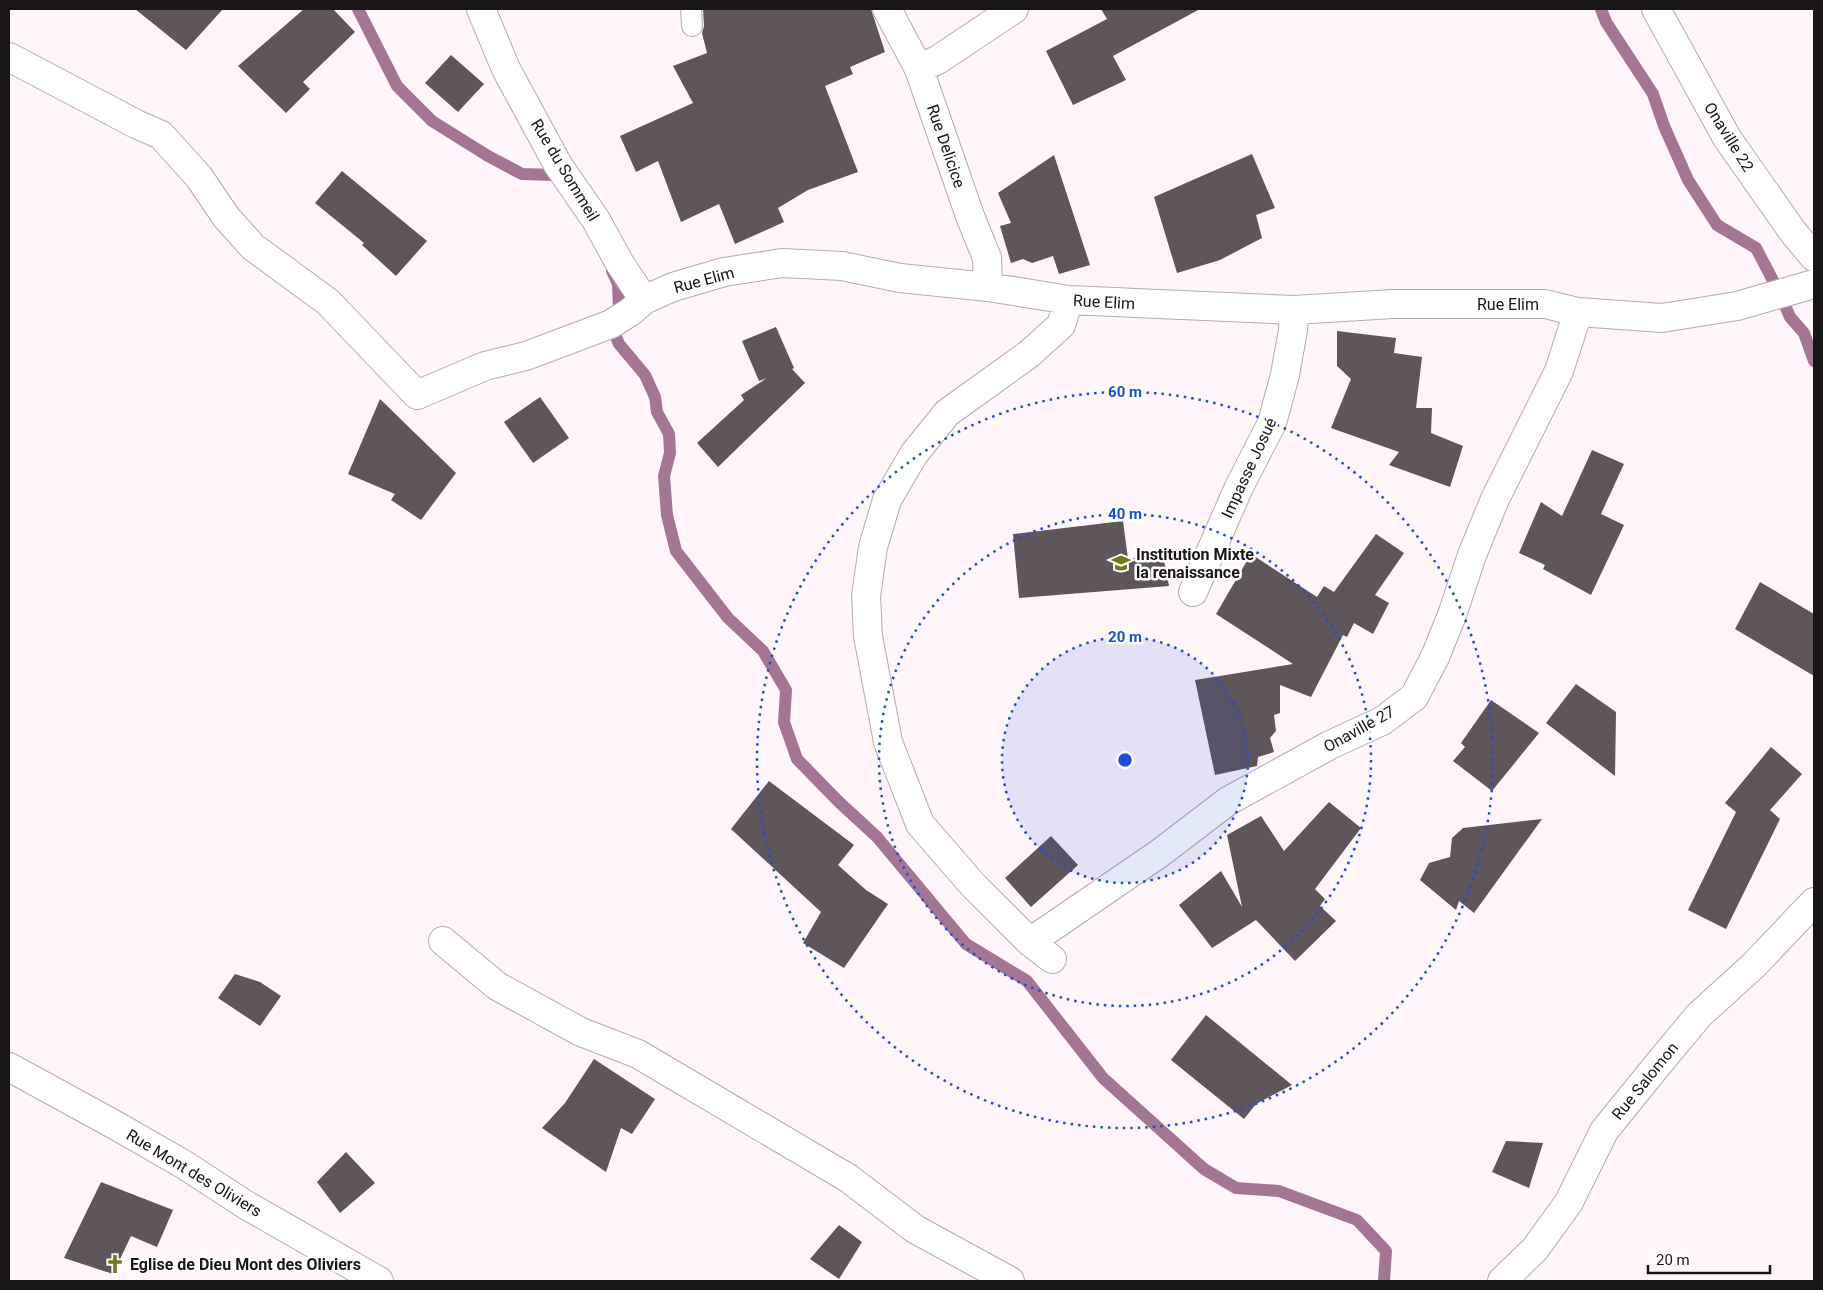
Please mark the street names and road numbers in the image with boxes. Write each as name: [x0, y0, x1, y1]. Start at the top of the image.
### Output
street label: Onaville 22: [1700, 99, 1758, 175]
street label: Rue Delicice: [923, 102, 969, 190]
street label: Rue du Sommeil: [527, 115, 603, 225]
street label: Rue Elim: [672, 263, 736, 297]
street label: Rue Elim: [1073, 291, 1135, 313]
street label: Rue Elim: [1477, 295, 1539, 314]
street label: Impasse Josué: [1217, 415, 1281, 521]
street label: Onaville 27: [1320, 702, 1398, 756]
street label: Rue Salomon: [1608, 1038, 1682, 1124]
street label: Rue Mont des Oliviers: [123, 1125, 265, 1221]

